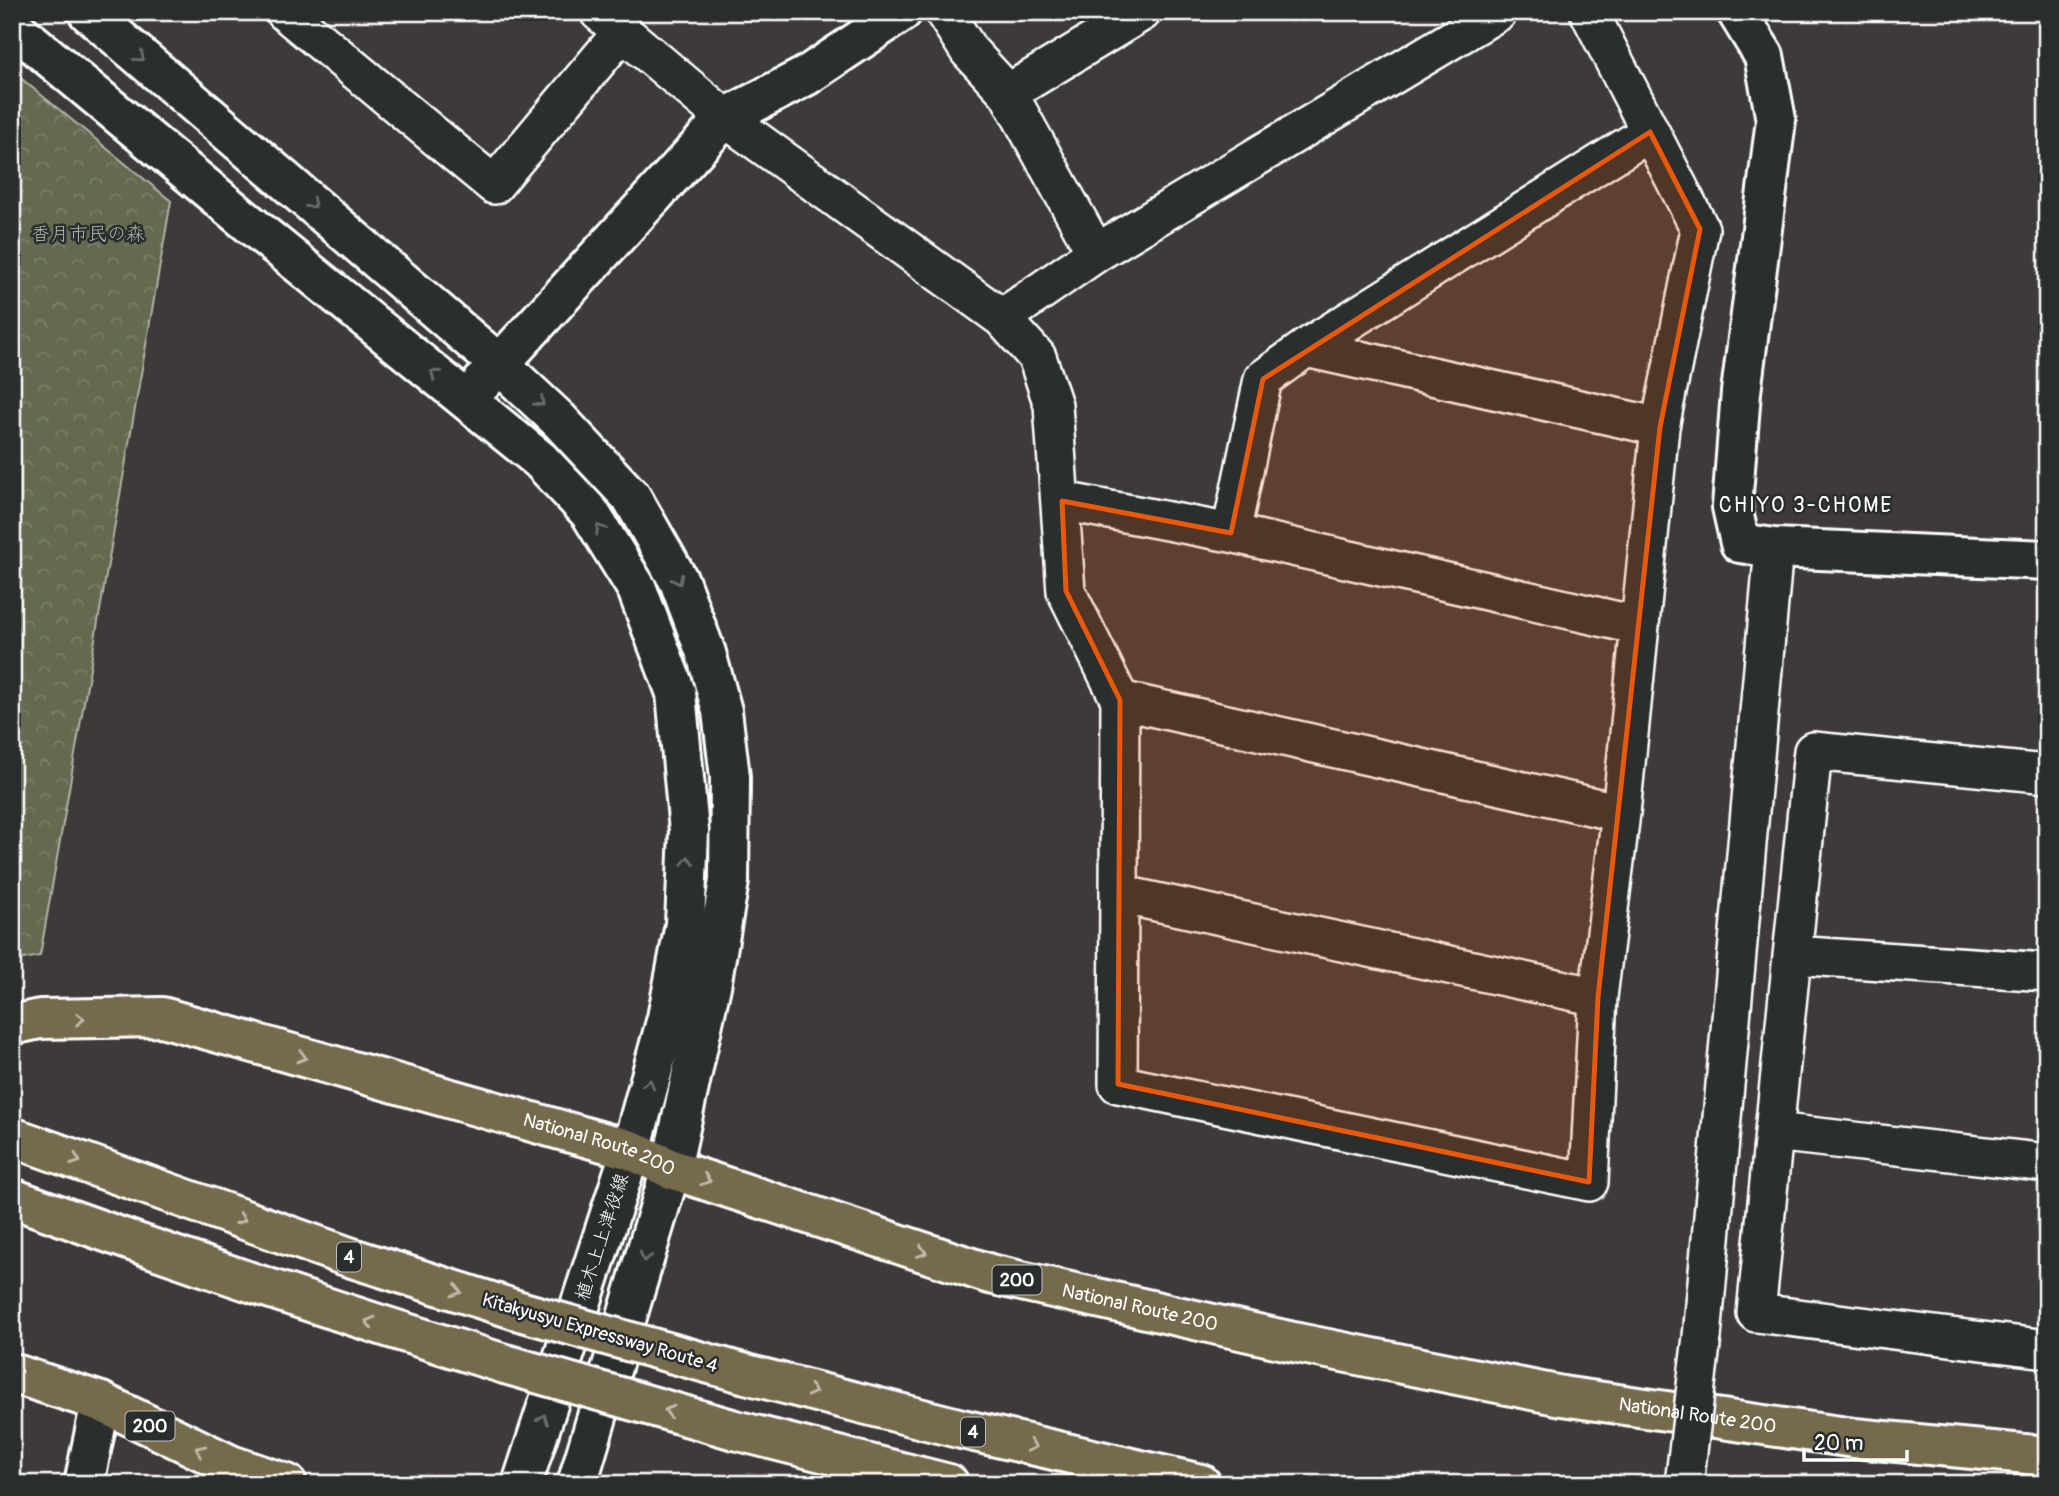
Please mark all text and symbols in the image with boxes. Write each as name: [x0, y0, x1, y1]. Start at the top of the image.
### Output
one-way arrow: [131, 49, 144, 61]
one-way arrow: [305, 196, 317, 209]
park label: 香月市民の森: [31, 222, 145, 246]
one-way arrow: [430, 370, 442, 383]
one-way arrow: [532, 393, 545, 406]
district label: CHIYO 3-CHOME: [1719, 492, 1893, 519]
one-way arrow: [595, 523, 608, 536]
one-way arrow: [669, 573, 683, 585]
one-way arrow: [680, 855, 695, 866]
one-way arrow: [75, 1011, 86, 1026]
one-way arrow: [296, 1048, 308, 1063]
one-way arrow: [640, 1078, 655, 1090]
street label: National Route 200: [520, 1108, 679, 1181]
one-way arrow: [70, 1152, 82, 1166]
street label: 植木上上津役線: [570, 1170, 634, 1304]
one-way arrow: [700, 1172, 712, 1186]
one-way arrow: [234, 1211, 246, 1225]
road number: 4: [337, 1242, 361, 1272]
one-way arrow: [916, 1244, 928, 1258]
one-way arrow: [638, 1251, 653, 1263]
road number: 200: [992, 1266, 1042, 1294]
street label: National Route 200: [1060, 1279, 1220, 1337]
one-way arrow: [450, 1283, 462, 1298]
street label: Kitakyusyu Expressway Route 4: [479, 1288, 721, 1378]
one-way arrow: [364, 1316, 377, 1330]
one-way arrow: [806, 1383, 818, 1397]
street label: National Route 200: [1617, 1392, 1778, 1439]
one-way arrow: [663, 1405, 675, 1419]
road number: 200: [125, 1412, 174, 1441]
one-way arrow: [535, 1413, 549, 1426]
road number: 4: [961, 1418, 985, 1447]
scale bar: [1804, 1419, 1907, 1463]
text: 20 m: [1814, 1430, 1863, 1457]
one-way arrow: [1026, 1437, 1038, 1452]
one-way arrow: [195, 1444, 207, 1458]

